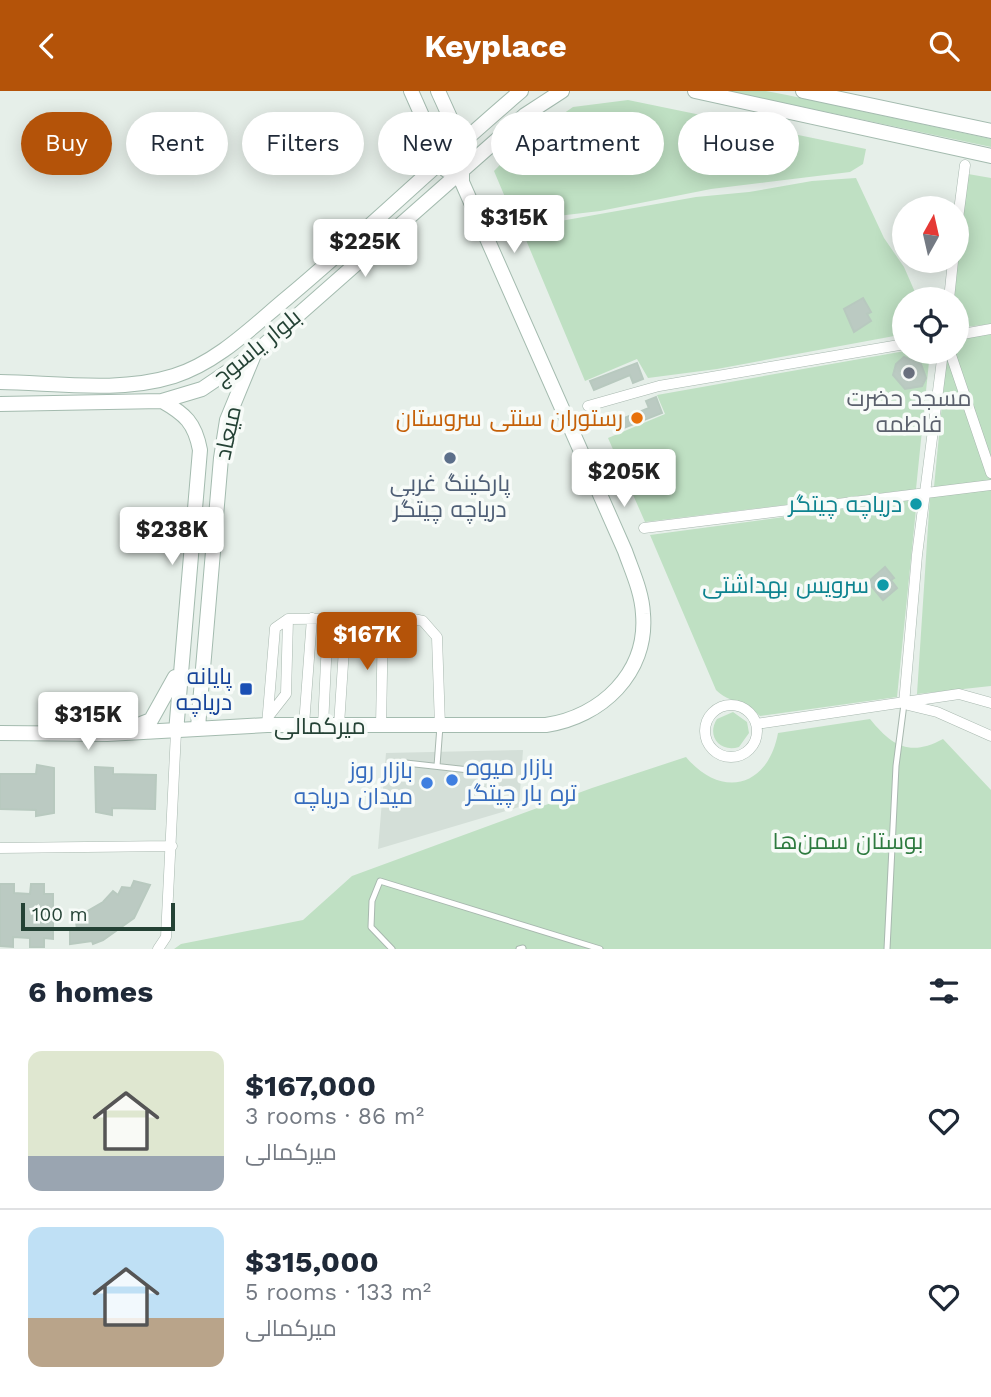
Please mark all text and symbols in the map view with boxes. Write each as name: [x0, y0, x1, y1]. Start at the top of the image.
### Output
icon: back: [28, 27, 66, 65]
text: Keyplace: [424, 27, 567, 65]
icon: search: [925, 27, 963, 65]
chip: Buy: [21, 112, 112, 175]
chip: Rent: [126, 112, 228, 175]
chip: Filters: [242, 112, 364, 175]
chip: New: [378, 112, 477, 175]
chip: Apartment: [491, 112, 664, 175]
chip: House: [678, 112, 799, 175]
pin: $315K: [465, 195, 563, 255]
north arrow: [892, 196, 970, 273]
map controls: [892, 196, 969, 364]
text: $315K: [480, 204, 548, 231]
pin: $225K: [316, 219, 414, 279]
text: $225K: [329, 228, 401, 255]
button: locate: [892, 287, 969, 364]
street label: بلوار یاسوج: [208, 303, 308, 392]
marker: مسجد حضرت فاطمه: [901, 365, 917, 381]
place label: مسجد حضرت فاطمه: [846, 385, 972, 438]
street label: میعاد: [209, 404, 247, 462]
place label: رستوران سنتی سروستان: [396, 405, 623, 432]
marker: رستوران سنتی سروستان: [629, 410, 645, 426]
pin: $205K: [575, 449, 673, 509]
marker: پارکینگ غربی دریاچه چیتگر: [442, 450, 458, 466]
text: $205K: [588, 458, 660, 485]
place label: پارکینگ غربی دریاچه چیتگر: [390, 470, 510, 524]
place label: دریاچه چیتگر: [787, 491, 902, 519]
marker: دریاچه چیتگر: [908, 496, 924, 512]
pin: $238K: [123, 507, 221, 567]
text: $238K: [136, 516, 208, 543]
place label: سرویس بهداشتی: [702, 572, 869, 599]
marker: سرویس بهداشتی: [875, 577, 891, 593]
pin: $167K: [318, 613, 416, 672]
text: $167K: [333, 621, 401, 648]
place label: پایانه دریاچه: [176, 663, 232, 717]
marker: پایانه دریاچه: [238, 681, 254, 697]
pin: $315K: [39, 693, 137, 752]
text: $315K: [54, 701, 122, 728]
street label: میرکمالی: [274, 713, 366, 740]
place label: بازار میوه تره بار چیتگر: [464, 754, 577, 808]
place label: بازار روز میدان دریاچه: [294, 757, 413, 811]
marker: بازار میوه تره بار چیتگر: [444, 772, 460, 788]
marker: بازار روز میدان دریاچه: [419, 775, 435, 791]
park label: بوستان سمن‌ها: [773, 828, 923, 855]
scale bar: [21, 900, 175, 932]
text: 100 m: [32, 903, 88, 926]
icon: filters: [925, 972, 963, 1010]
text: 6 homes: [28, 974, 153, 1009]
text: $167,000: [245, 1068, 376, 1103]
icon: home: [84, 1079, 168, 1163]
icon: heart: [925, 1102, 963, 1140]
text: 3 rooms · 86 m²: [245, 1103, 424, 1130]
text: میرکمالی: [245, 1139, 337, 1166]
text: $315,000: [245, 1244, 379, 1279]
icon: home: [84, 1255, 168, 1339]
icon: heart: [925, 1278, 963, 1316]
text: 5 rooms · 133 m²: [245, 1279, 431, 1306]
text: میرکمالی: [245, 1315, 337, 1342]

